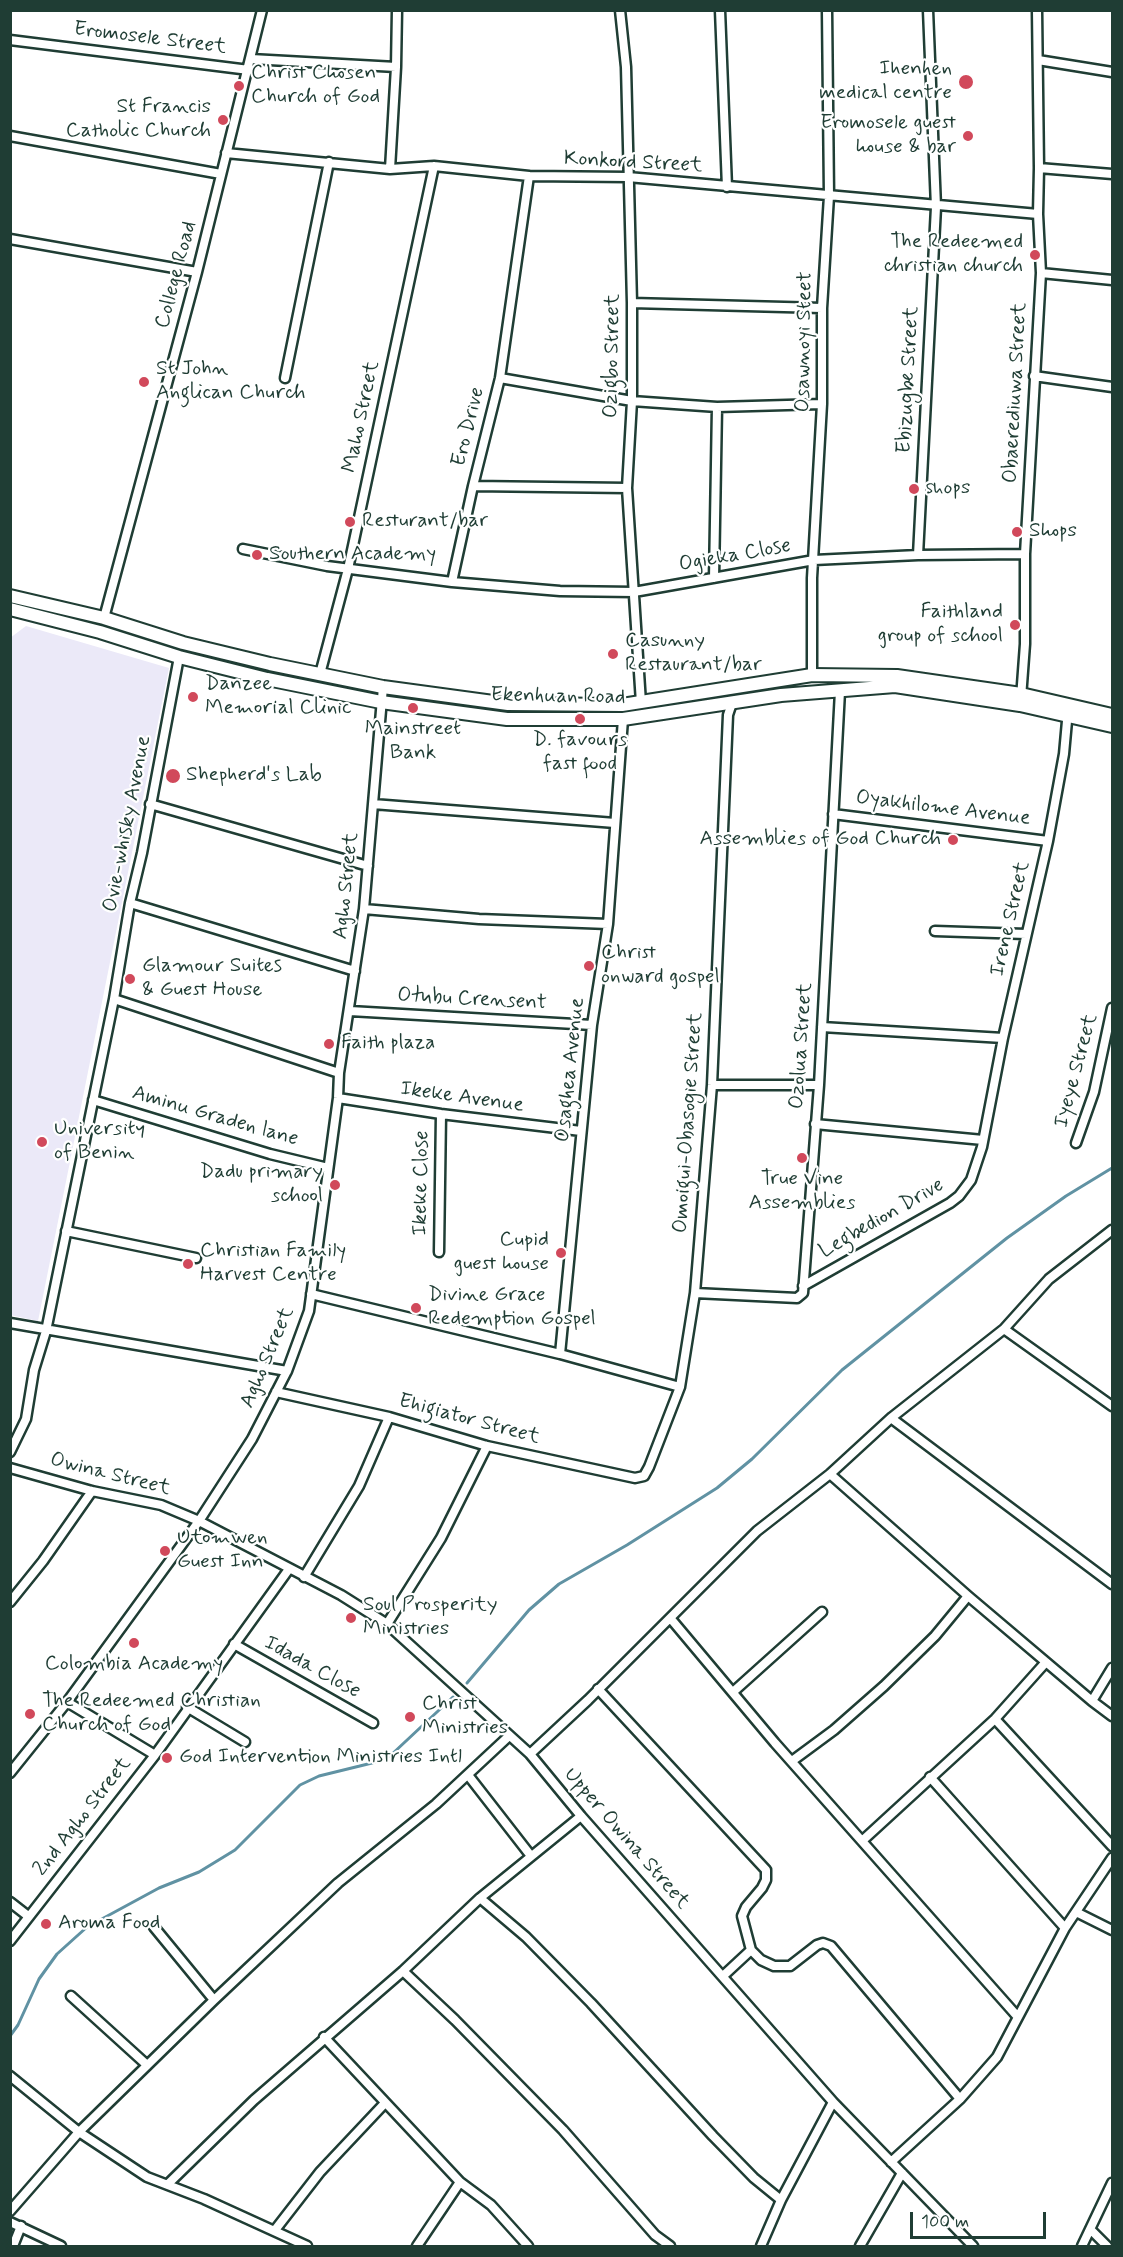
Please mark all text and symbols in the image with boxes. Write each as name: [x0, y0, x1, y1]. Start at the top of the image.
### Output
street label: Eromosele Street: [72, 17, 228, 61]
place label: Ihenhen medical centre: [819, 57, 952, 107]
place label: Christ Chosen Church of God: [251, 61, 380, 111]
marker: Ihenhen medical centre: [957, 73, 975, 91]
marker: Christ Chosen Church of God: [232, 79, 246, 93]
place label: St Francis Catholic Church: [66, 95, 211, 145]
place label: Eromosele guest house & bar: [820, 111, 956, 161]
marker: St Francis Catholic Church: [216, 113, 230, 127]
marker: Eromosele guest house & bar: [961, 129, 975, 143]
street label: Konkord Street: [563, 147, 703, 179]
street label: College Road: [151, 219, 203, 331]
place label: The Redeemed christian church: [884, 230, 1023, 280]
marker: The Redeemed christian church: [1028, 248, 1042, 262]
street label: Osawnoyi Steet: [791, 271, 819, 413]
street label: Ozigbo Street: [599, 294, 627, 418]
street label: Obaerediuwa Street: [999, 302, 1033, 484]
street label: Ebizugbe Street: [893, 306, 925, 454]
place label: St John Anglican Church: [156, 357, 306, 407]
street label: Maho Street: [338, 359, 386, 475]
marker: St John Anglican Church: [137, 375, 151, 389]
street label: Ero Drive: [447, 385, 491, 469]
place label: shops: [926, 476, 970, 502]
marker: shops: [907, 482, 921, 496]
place label: Resturant/bar: [362, 509, 488, 535]
marker: Resturant/bar: [343, 515, 357, 529]
place label: Shops: [1029, 519, 1077, 545]
marker: Shops: [1010, 525, 1024, 539]
street label: Ogieka Close: [677, 534, 793, 578]
place label: Southern Academy: [269, 542, 436, 568]
marker: Southern Academy: [250, 548, 264, 562]
place label: Faithland group of school: [878, 600, 1003, 650]
marker: Faithland group of school: [1008, 618, 1022, 632]
place label: Casunny Restaurant/bar: [625, 629, 762, 679]
marker: Casunny Restaurant/bar: [606, 647, 620, 661]
place label: Danzee Memorial Clinic: [205, 672, 352, 722]
street label: Ekenhuan Road: [490, 683, 626, 711]
marker: Danzee Memorial Clinic: [186, 690, 200, 704]
marker: Mainstreet Bank: [406, 701, 420, 715]
marker: D. favours fast food: [573, 712, 587, 726]
place label: Mainstreet Bank: [365, 717, 461, 767]
place label: D. favours fast food: [533, 728, 627, 778]
street label: Ovie-whisky Avenue: [99, 734, 157, 914]
place label: Shepherd's Lab: [186, 763, 322, 789]
marker: Shepherd's Lab: [164, 767, 182, 785]
street label: Oyakhilome Avenue: [854, 786, 1032, 832]
place label: Assemblies of God Church: [699, 827, 941, 853]
street label: Agho Street: [329, 831, 365, 941]
marker: Assemblies of God Church: [946, 833, 960, 847]
street label: Irene Street: [986, 859, 1036, 979]
place label: Christ onward gospel: [601, 941, 720, 991]
place label: Glamour Suites & Guest House: [142, 954, 282, 1004]
marker: Christ onward gospel: [582, 959, 596, 973]
marker: Glamour Suites & Guest House: [123, 972, 137, 986]
street label: Ozolua Street: [785, 982, 819, 1110]
street label: Otubu Crensent: [397, 984, 547, 1016]
street label: Osaghea Avenue: [551, 997, 591, 1143]
street label: Iyeye Street: [1050, 1011, 1104, 1131]
street label: Omoigui-Obasogie Street: [669, 1012, 709, 1234]
place label: Faith plaza: [341, 1031, 435, 1057]
marker: Faith plaza: [322, 1037, 336, 1051]
street label: Ikeke Avenue: [399, 1077, 525, 1119]
street label: Aminu Graden lane: [129, 1081, 301, 1153]
place label: University of Benin: [54, 1117, 145, 1167]
street label: Ikeke Close: [408, 1130, 436, 1236]
marker: University of Benin: [35, 1135, 49, 1149]
marker: True Vine Assemblies: [795, 1151, 809, 1165]
place label: Dadu primary school: [200, 1160, 323, 1210]
place label: True Vine Assemblies: [749, 1167, 855, 1217]
street label: Legbedion Drive: [815, 1173, 949, 1265]
marker: Dadu primary school: [328, 1178, 342, 1192]
place label: Cupid guest house: [454, 1228, 549, 1278]
place label: Christian Family Harvest Centre: [200, 1239, 346, 1289]
marker: Cupid guest house: [554, 1246, 568, 1260]
marker: Christian Family Harvest Centre: [181, 1257, 195, 1271]
place label: Divine Grace Redemption Gospel: [428, 1283, 596, 1333]
marker: Divine Grace Redemption Gospel: [409, 1301, 423, 1315]
street label: Agho Street: [235, 1304, 301, 1412]
street label: Ehigiator Street: [396, 1389, 542, 1451]
street label: Owina Street: [47, 1448, 173, 1502]
place label: Utomwen Guest Inn: [177, 1526, 268, 1576]
marker: Utomwen Guest Inn: [158, 1544, 172, 1558]
place label: Soul Prosperity Ministries: [363, 1593, 498, 1643]
marker: Soul Prosperity Ministries: [344, 1611, 358, 1625]
street label: Idada Close: [259, 1631, 365, 1705]
marker: Colombia Academy: [127, 1636, 141, 1650]
place label: Colombia Academy: [45, 1652, 223, 1678]
place label: The Redeemed Christian Church of God: [42, 1689, 261, 1739]
place label: Christ Ministries: [422, 1692, 508, 1742]
marker: The Redeemed Christian Church of God: [23, 1707, 37, 1721]
marker: Christ Ministries: [403, 1710, 417, 1724]
place label: God Intervention Ministries Intl: [179, 1745, 462, 1771]
marker: God Intervention Ministries Intl: [160, 1751, 174, 1765]
street label: 2nd Agho Street: [29, 1752, 137, 1882]
street label: Upper Owina Street: [558, 1763, 694, 1915]
place label: Aroma Food: [58, 1911, 160, 1937]
marker: Aroma Food: [39, 1917, 53, 1931]
scale bar: [913, 2200, 1050, 2238]
text: 100 m: [921, 2210, 969, 2234]

